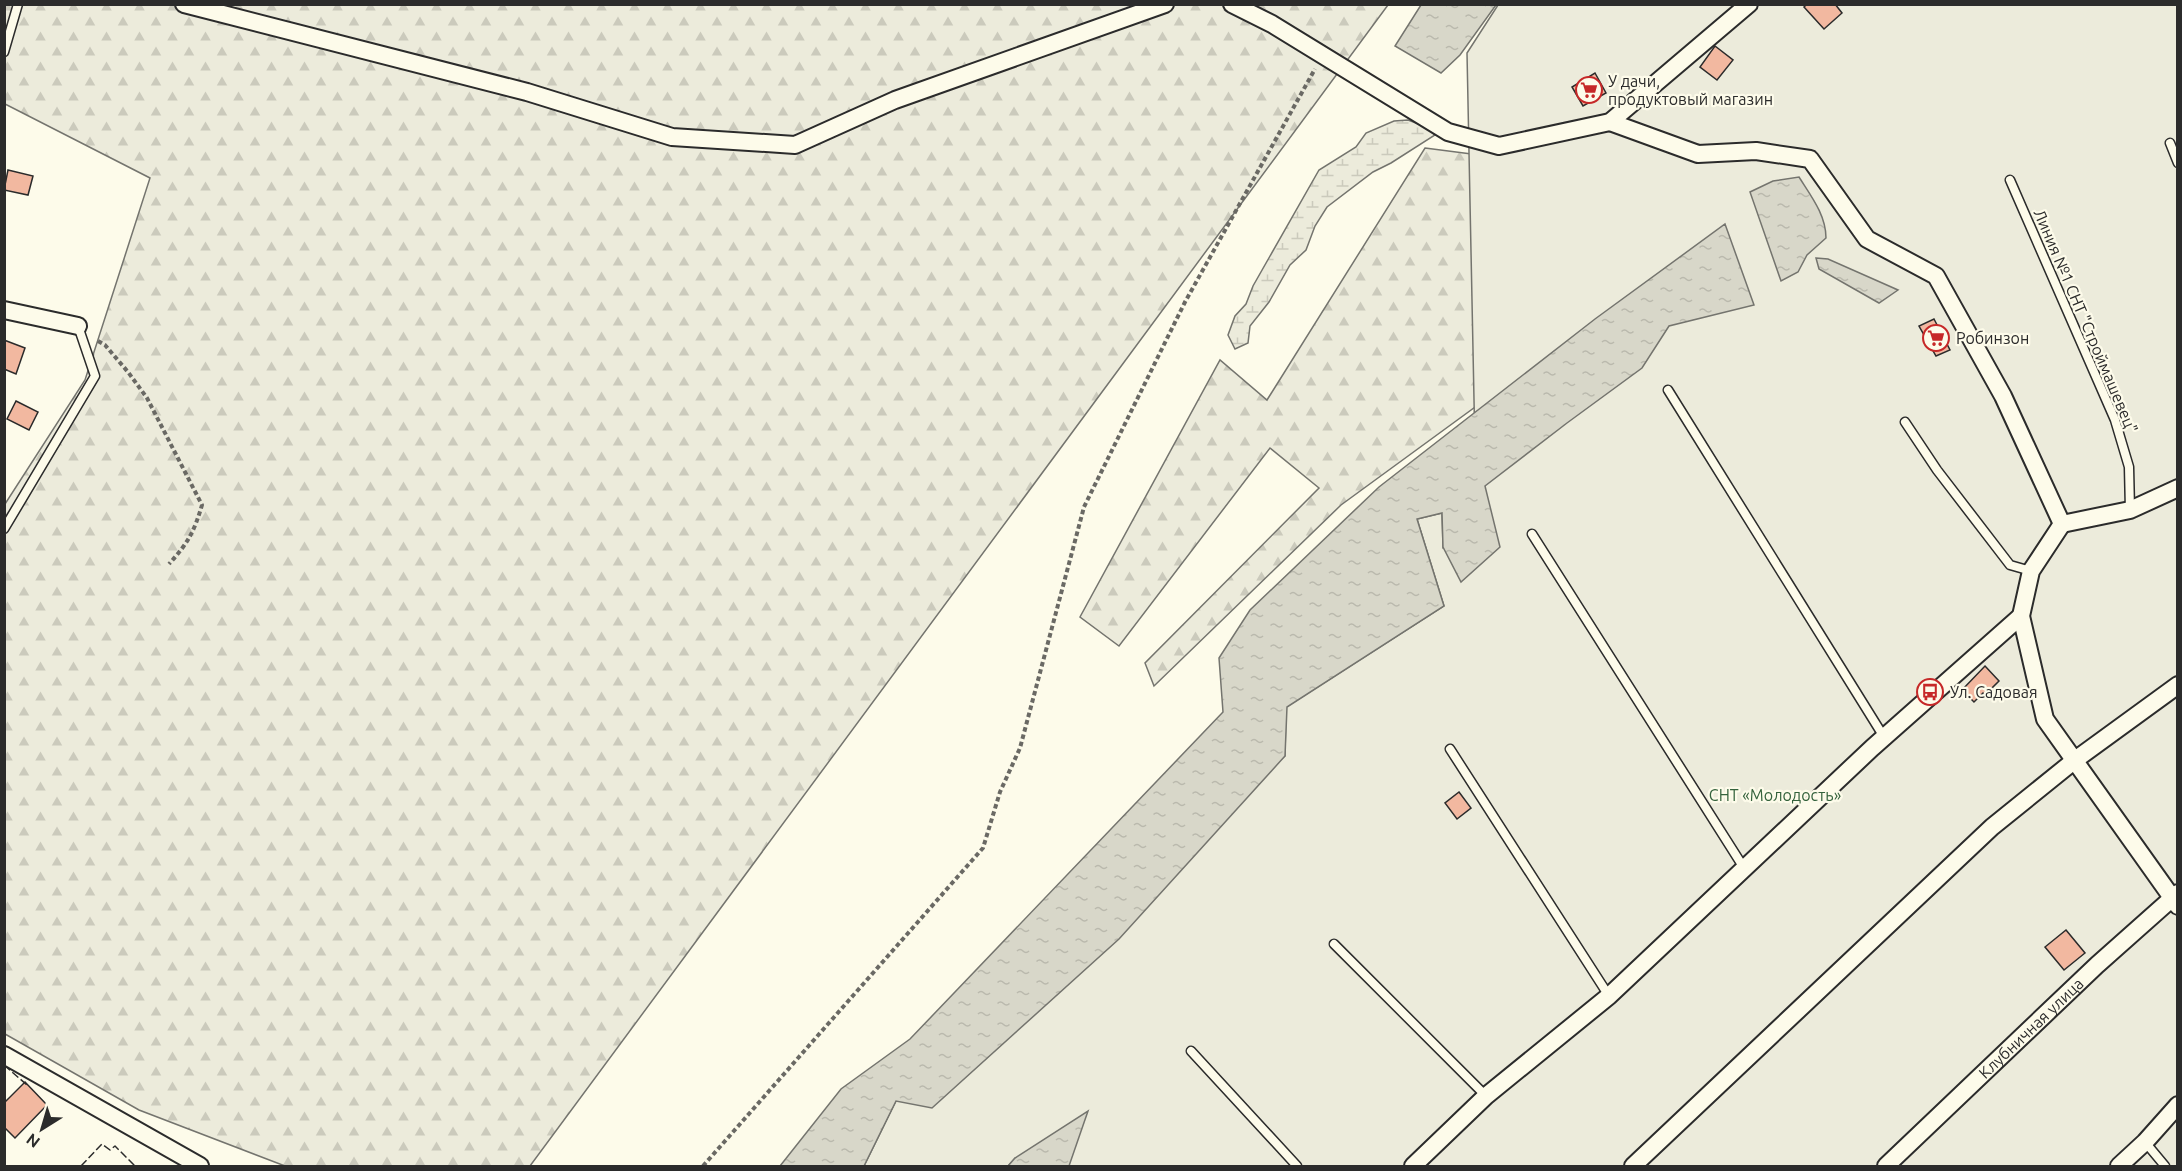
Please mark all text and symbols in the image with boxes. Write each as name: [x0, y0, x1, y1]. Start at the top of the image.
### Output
place label: У дачи, продуктовый магазин: [1608, 72, 1773, 108]
supermarket icon: У дачи, продуктовый магазин: [1574, 75, 1604, 105]
street label: Линия №1 СНТ "Строймашевец": [2031, 206, 2141, 436]
supermarket icon: Робинзон: [1921, 323, 1951, 353]
place label: Робинзон: [1956, 329, 2029, 347]
bus stop icon: Ул. Садовая: [1915, 677, 1945, 707]
place label: Ул. Садовая: [1950, 683, 2038, 701]
park label: СНТ «Молодость»: [1709, 786, 1841, 804]
street label: Клубничная улица: [1975, 974, 2087, 1082]
north arrow: [12, 1099, 72, 1159]
text: N: [23, 1130, 43, 1152]

